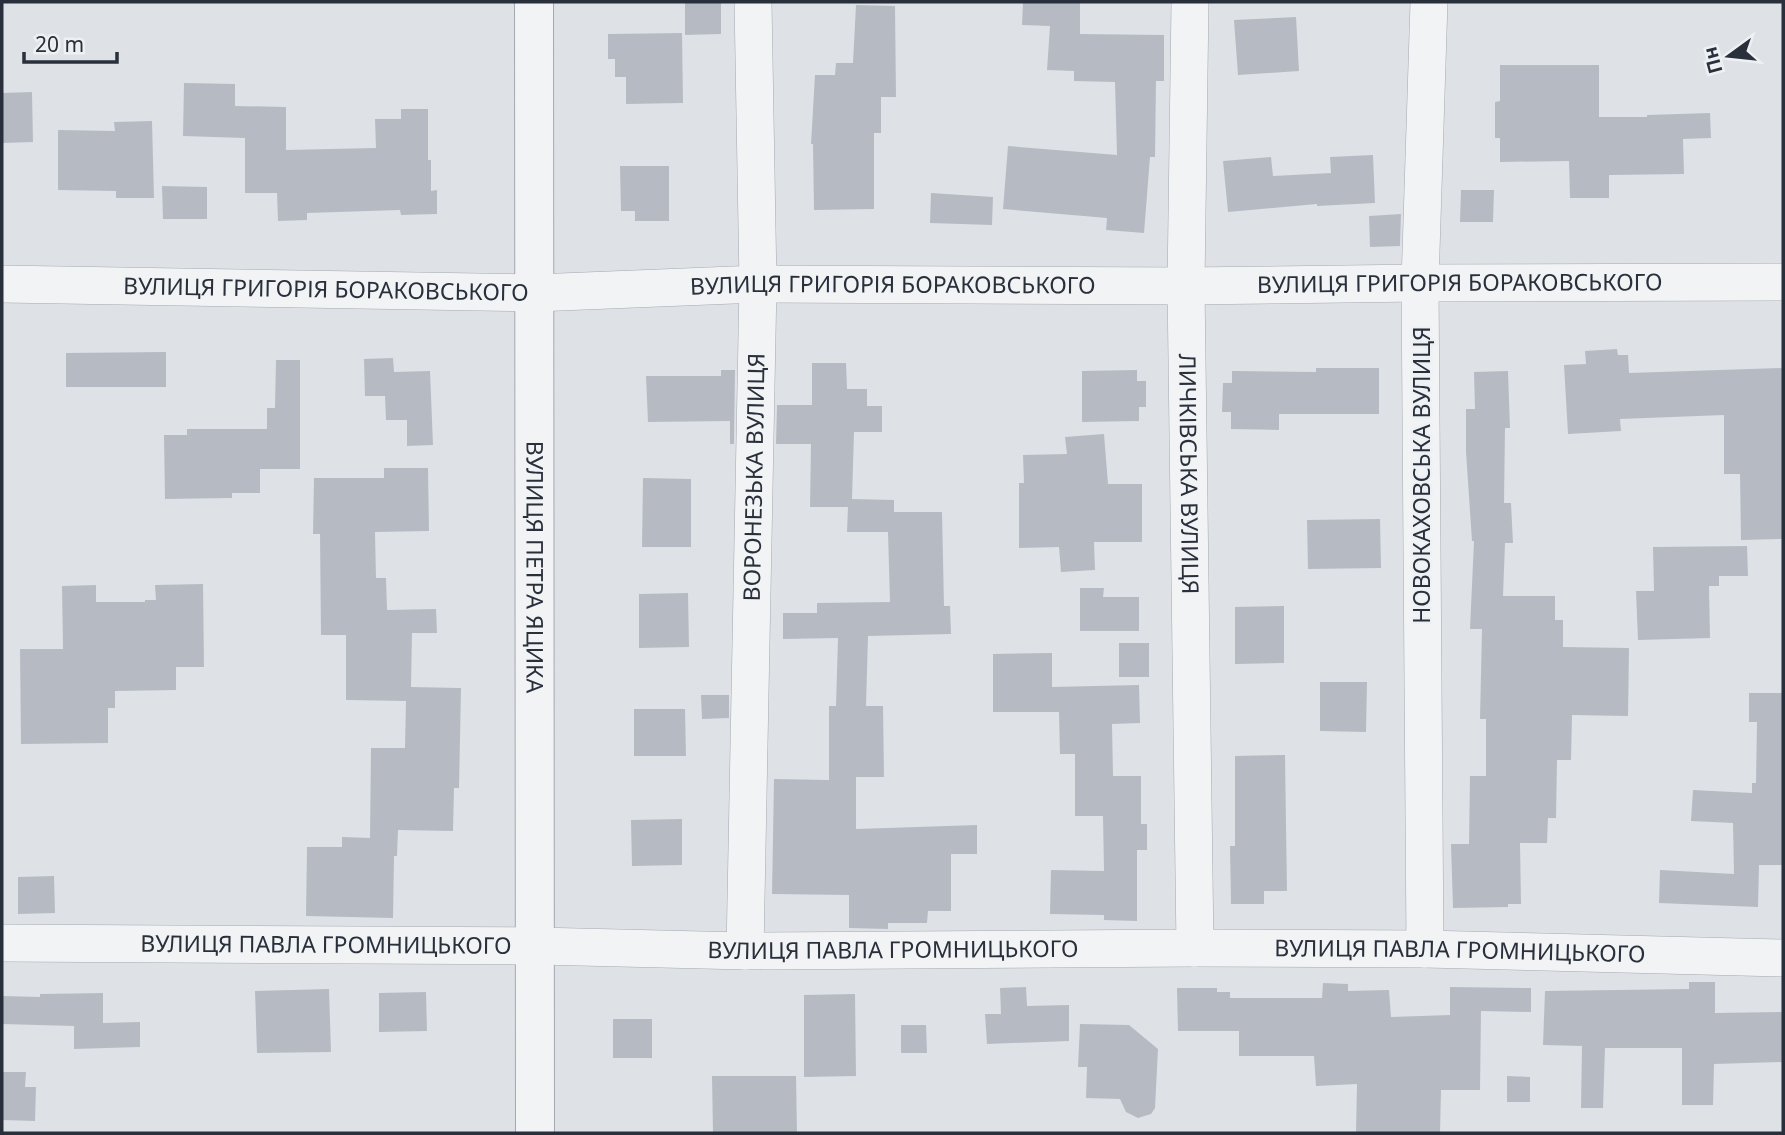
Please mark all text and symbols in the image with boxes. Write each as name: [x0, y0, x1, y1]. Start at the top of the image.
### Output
scale bar: [24, 21, 117, 65]
north arrow: [1694, 21, 1764, 91]
text: 20 m: [35, 30, 84, 58]
text: Пн: [1697, 44, 1729, 77]
street label: ВУЛИЦЯ ГРИГОРІЯ БОРАКОВСЬКОГО: [1257, 265, 1663, 300]
street label: ВУЛИЦЯ ГРИГОРІЯ БОРАКОВСЬКОГО: [689, 267, 1096, 302]
street label: ВУЛИЦЯ ГРИГОРІЯ БОРАКОВСЬКОГО: [123, 269, 529, 308]
street label: НОВОКАХОВСЬКА ВУЛИЦЯ: [1405, 326, 1437, 624]
street label: ВОРОНЕЗЬКА ВУЛИЦЯ: [735, 353, 772, 602]
street label: ЛИЧКІВСЬКА ВУЛИЦЯ: [1172, 353, 1207, 595]
street label: ВУЛИЦЯ ПЕТРА ЯЦИКА: [519, 441, 552, 693]
street label: ВУЛИЦЯ ПАВЛА ГРОМНИЦЬКОГО: [140, 927, 512, 961]
street label: ВУЛИЦЯ ПАВЛА ГРОМНИЦЬКОГО: [1274, 931, 1646, 970]
street label: ВУЛИЦЯ ПАВЛА ГРОМНИЦЬКОГО: [707, 932, 1079, 966]

